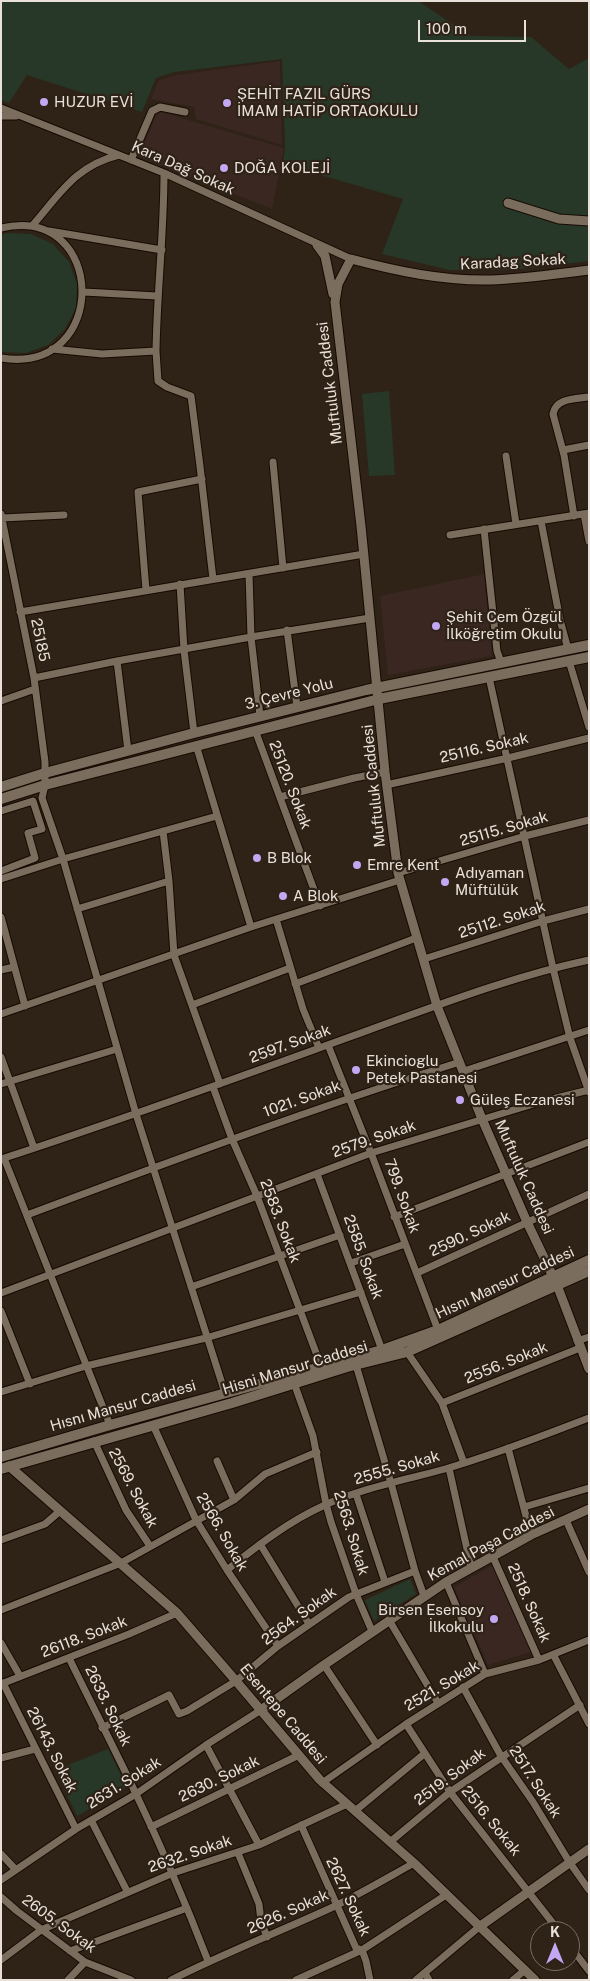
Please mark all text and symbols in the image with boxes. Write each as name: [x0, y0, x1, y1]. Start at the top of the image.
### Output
scale bar: [420, 10, 528, 42]
text: 100 m: [426, 20, 467, 37]
place label: ŞEHİT FAZIL GÜRS İMAM HATİP ORTAOKULU: [237, 85, 418, 120]
place label: HUZUR EVİ: [54, 93, 134, 111]
marker: HUZUR EVİ: [38, 96, 50, 108]
marker: ŞEHİT FAZIL GÜRS İMAM HATİP ORTAOKULU: [221, 97, 233, 109]
street label: Kara Dağ Sokak: [129, 137, 237, 199]
place label: DOĞA KOLEJİ: [234, 159, 330, 177]
marker: DOĞA KOLEJİ: [218, 162, 230, 174]
street label: Karadag Sokak: [460, 250, 566, 274]
street label: Muftuluk Caddesi: [314, 321, 346, 445]
place label: Şehit Cem Özgül İlköğretim Okulu: [446, 608, 562, 643]
street label: 25185: [27, 617, 53, 663]
marker: Şehit Cem Özgül İlköğretim Okulu: [430, 620, 442, 632]
street label: 3. Çevre Yolu: [243, 674, 335, 714]
street label: Muftuluk Caddesi: [359, 724, 389, 848]
street label: 25116. Sokak: [438, 729, 530, 767]
street label: 25120. Sokak: [265, 738, 315, 832]
street label: 25115. Sokak: [458, 808, 550, 850]
place label: B Blok: [267, 849, 312, 867]
marker: B Blok: [251, 852, 263, 864]
place label: Emre Kent: [367, 856, 439, 874]
marker: Emre Kent: [351, 859, 363, 871]
place label: Adıyaman Müftülük: [455, 864, 524, 899]
marker: Adıyaman Müftülük: [439, 876, 451, 888]
place label: A Blok: [293, 887, 338, 905]
marker: A Blok: [277, 890, 289, 902]
street label: 25112. Sokak: [456, 898, 548, 942]
street label: 2597. Sokak: [247, 1021, 333, 1067]
place label: Ekincioglu Petek Pastanesi: [366, 1052, 477, 1087]
marker: Ekincioglu Petek Pastanesi: [350, 1064, 362, 1076]
street label: 1021. Sokak: [261, 1077, 343, 1121]
place label: Güleş Eczanesi: [470, 1091, 575, 1109]
marker: Güleş Eczanesi: [454, 1094, 466, 1106]
street label: 2579. Sokak: [330, 1116, 418, 1162]
street label: Muftuluk Caddesi: [491, 1117, 557, 1237]
street label: 799. Sokak: [380, 1156, 424, 1236]
street label: 2583. Sokak: [256, 1177, 304, 1265]
street label: 2590. Sokak: [427, 1207, 513, 1261]
street label: 2585. Sokak: [339, 1212, 387, 1302]
street label: Hısnı Mansur Caddesi: [433, 1243, 577, 1323]
street label: Hisni Mansur Caddesi: [220, 1337, 370, 1399]
street label: 2556. Sokak: [462, 1338, 550, 1388]
street label: Hısnı Mansur Caddesi: [48, 1377, 198, 1435]
street label: 2569. Sokak: [104, 1445, 162, 1531]
street label: 2555. Sokak: [352, 1447, 442, 1489]
street label: 2563. Sokak: [330, 1488, 372, 1578]
street label: 2566. Sokak: [192, 1490, 252, 1574]
street label: Kemal Paşa Caddesi: [424, 1503, 558, 1585]
street label: 2518. Sokak: [504, 1561, 554, 1645]
street label: 2564. Sokak: [258, 1583, 340, 1649]
place label: Birsen Esensoy İlkokulu: [378, 1601, 484, 1636]
street label: 26118. Sokak: [38, 1612, 130, 1662]
marker: Birsen Esensoy İlkokulu: [488, 1613, 500, 1625]
street label: 2521. Sokak: [401, 1657, 483, 1715]
street label: Esentepe Caddesi: [236, 1660, 330, 1768]
street label: 2633. Sokak: [81, 1663, 135, 1749]
street label: 26143. Sokak: [23, 1704, 81, 1796]
street label: 2517. Sokak: [505, 1743, 565, 1821]
street label: 2519. Sokak: [411, 1744, 489, 1810]
street label: 2630. Sokak: [176, 1752, 262, 1806]
street label: 2631. Sokak: [84, 1753, 164, 1813]
street label: 2516. Sokak: [457, 1783, 525, 1859]
street label: 2632. Sokak: [146, 1831, 234, 1877]
street label: 2627. Sokak: [322, 1855, 374, 1939]
street label: 2626. Sokak: [245, 1886, 331, 1938]
street label: 2605. Sokak: [18, 1891, 100, 1957]
north arrow: [530, 1921, 580, 1971]
text: K: [550, 1924, 560, 1940]

